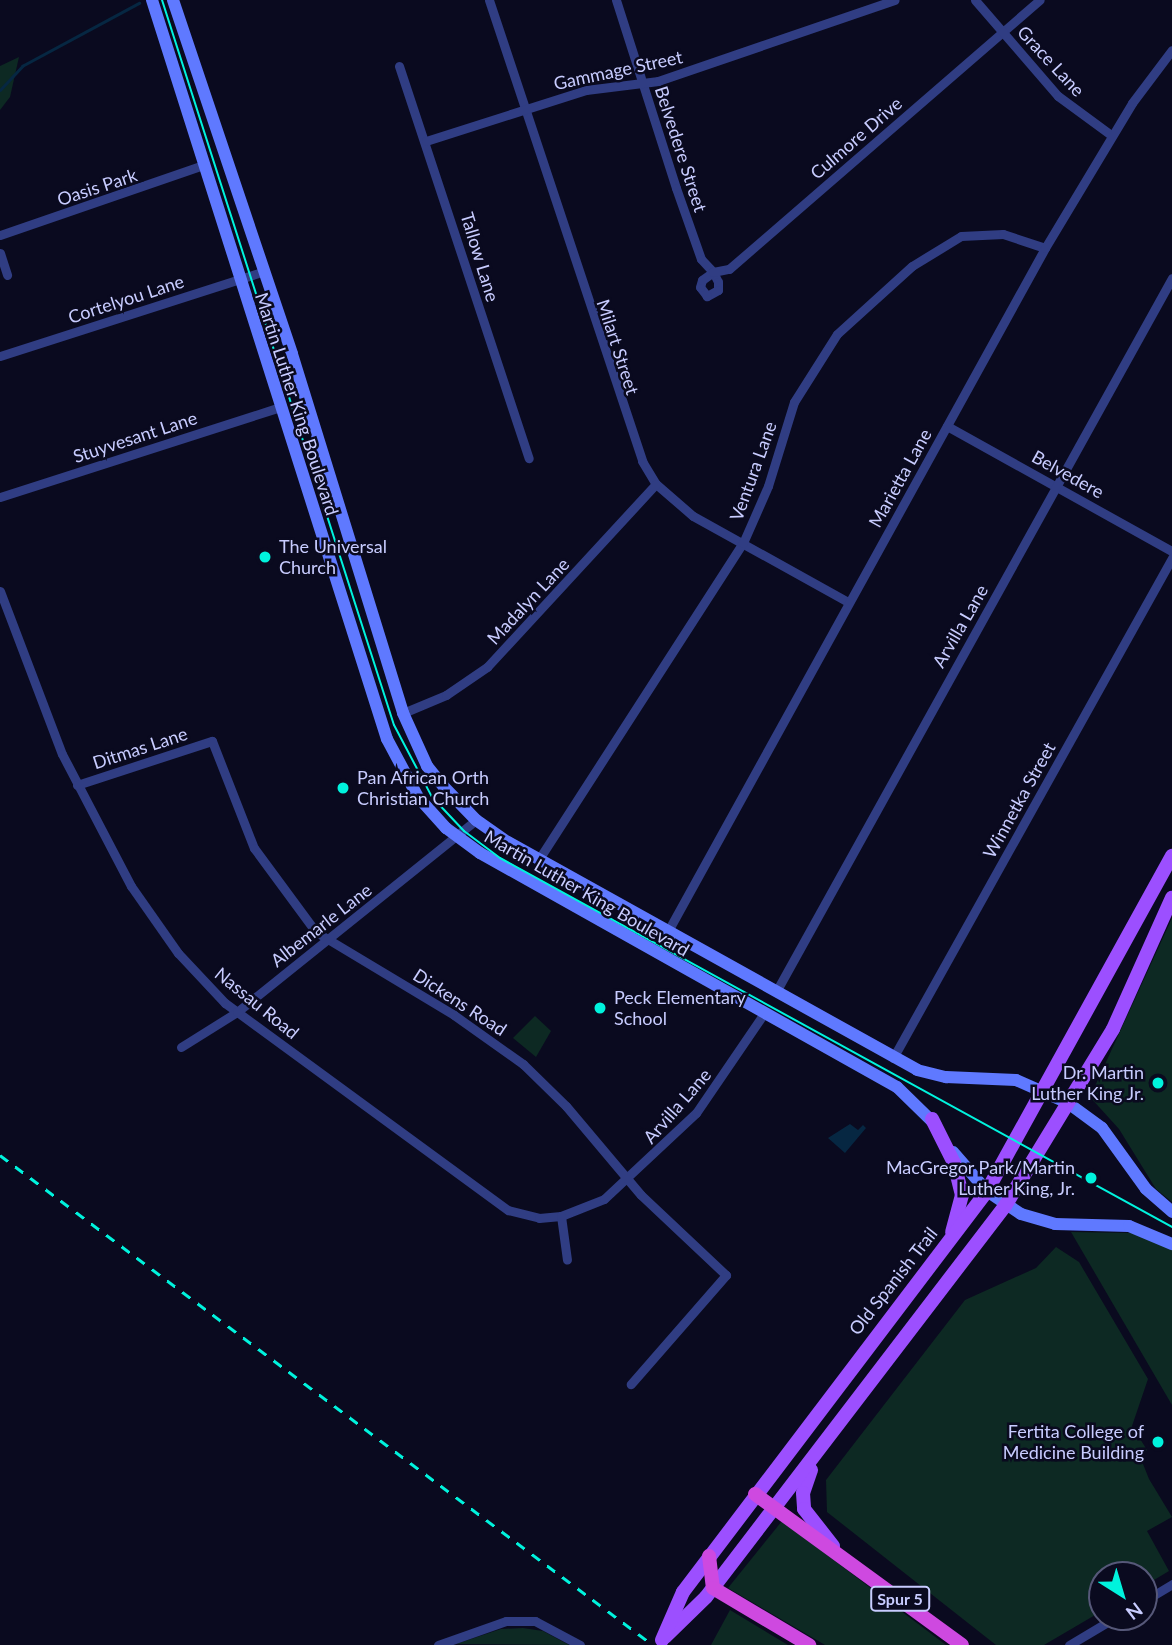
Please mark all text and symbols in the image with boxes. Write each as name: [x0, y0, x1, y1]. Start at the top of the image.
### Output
street label: Grace Lane: [1013, 21, 1089, 101]
street label: Gammage Street: [552, 46, 684, 94]
street label: Belvedere Street: [650, 83, 712, 215]
street label: Culmore Drive: [806, 92, 906, 184]
street label: Oasis Park: [54, 164, 140, 210]
street label: Tallow Lane: [456, 210, 504, 304]
street label: Cortelyou Lane: [65, 270, 187, 328]
street label: Martin Luther King Boulevard: [251, 290, 343, 518]
street label: Milart Street: [592, 297, 644, 397]
street label: Stuyvesant Lane: [70, 407, 200, 467]
street label: Ventura Lane: [725, 418, 781, 524]
street label: Marietta Lane: [864, 425, 936, 531]
street label: Belvedere: [1028, 445, 1108, 503]
place label: The Universal Church: [279, 536, 387, 578]
marker: The Universal Church: [257, 549, 273, 565]
street label: Madalyn Lane: [482, 553, 574, 649]
street label: Arvilla Lane: [928, 581, 992, 671]
street label: Ditmas Lane: [90, 723, 190, 773]
street label: Winnetka Street: [978, 738, 1060, 862]
place label: Pan African Orth Christian Church: [357, 767, 490, 810]
marker: Pan African Orth Christian Church: [335, 780, 351, 796]
street label: Martin Luther King Boulevard: [481, 825, 693, 961]
street label: Albemarle Lane: [266, 879, 376, 971]
street label: Nassau Road: [211, 963, 303, 1043]
street label: Dickens Road: [409, 964, 511, 1040]
place label: Peck Elementary School: [614, 987, 746, 1030]
marker: Peck Elementary School: [592, 1000, 608, 1016]
place label: Dr. Martin Luther King Jr.: [1030, 1062, 1144, 1104]
street label: Arvilla Lane: [639, 1064, 715, 1148]
marker: Dr. Martin Luther King Jr.: [1150, 1075, 1166, 1091]
place label: MacGregor Park/Martin Luther King, Jr.: [886, 1157, 1075, 1200]
marker: MacGregor Park/Martin Luther King, Jr.: [1081, 1168, 1101, 1188]
street label: Old Spanish Trail: [844, 1223, 942, 1339]
place label: Fertita College of Medicine Building: [1003, 1421, 1144, 1464]
marker: Fertita College of Medicine Building: [1150, 1434, 1166, 1450]
north arrow: [1088, 1561, 1158, 1631]
road number: Spur 5: [869, 1586, 932, 1611]
text: N: [1122, 1598, 1148, 1625]

